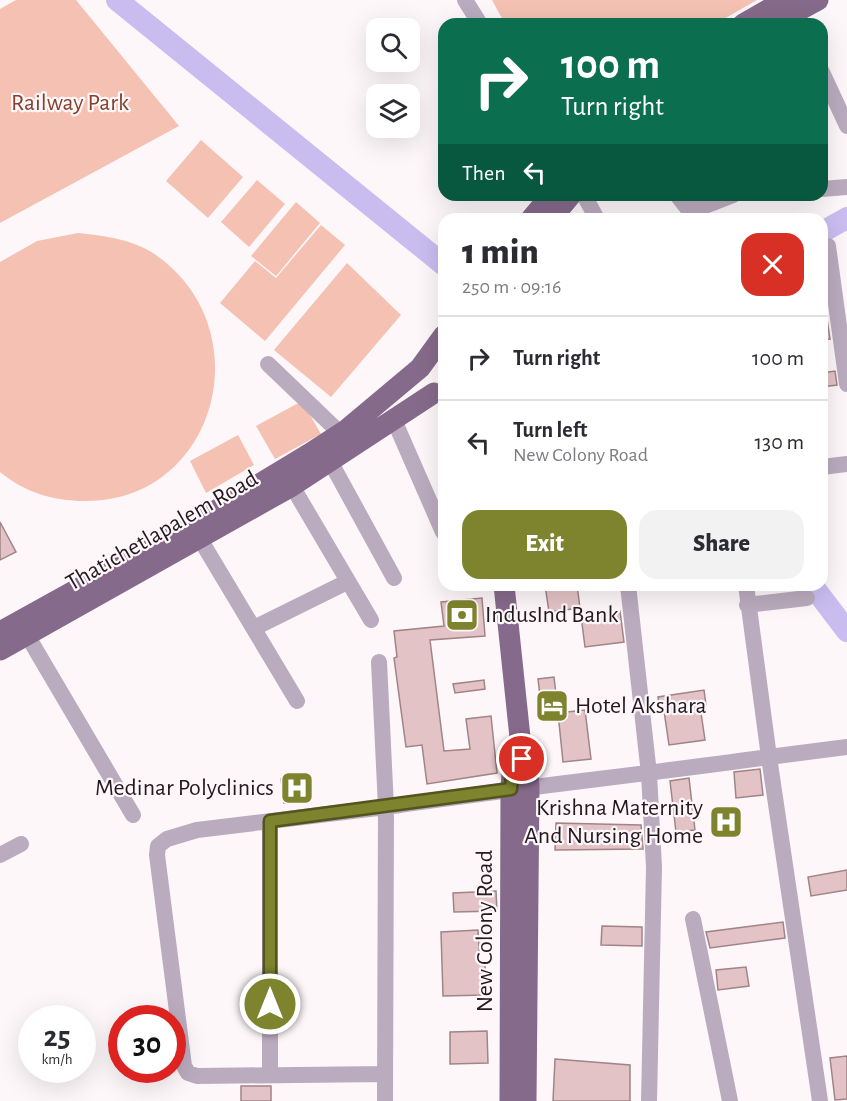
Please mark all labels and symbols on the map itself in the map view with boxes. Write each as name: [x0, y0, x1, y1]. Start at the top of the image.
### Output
park label: Railway Park: [11, 91, 129, 115]
street label: Thatichetlapalem Road: [62, 466, 262, 596]
bank icon: IndusInd Bank: [444, 597, 480, 633]
place label: IndusInd Bank: [485, 603, 618, 627]
hotel icon: Hotel Akshara: [534, 688, 570, 724]
place label: Hotel Akshara: [575, 694, 707, 718]
pin: [496, 733, 547, 784]
hospital icon: Medinar Polyclinics: [279, 770, 315, 806]
place label: Medinar Polyclinics: [95, 776, 274, 800]
place label: Krishna Maternity And Nursing Home: [524, 796, 703, 848]
hospital icon: Krishna Maternity And Nursing Home: [708, 804, 744, 840]
street label: New Colony Road: [473, 850, 497, 1012]
position arrow: [238, 972, 302, 1036]
speed limit sign: 30: [108, 1005, 186, 1083]

